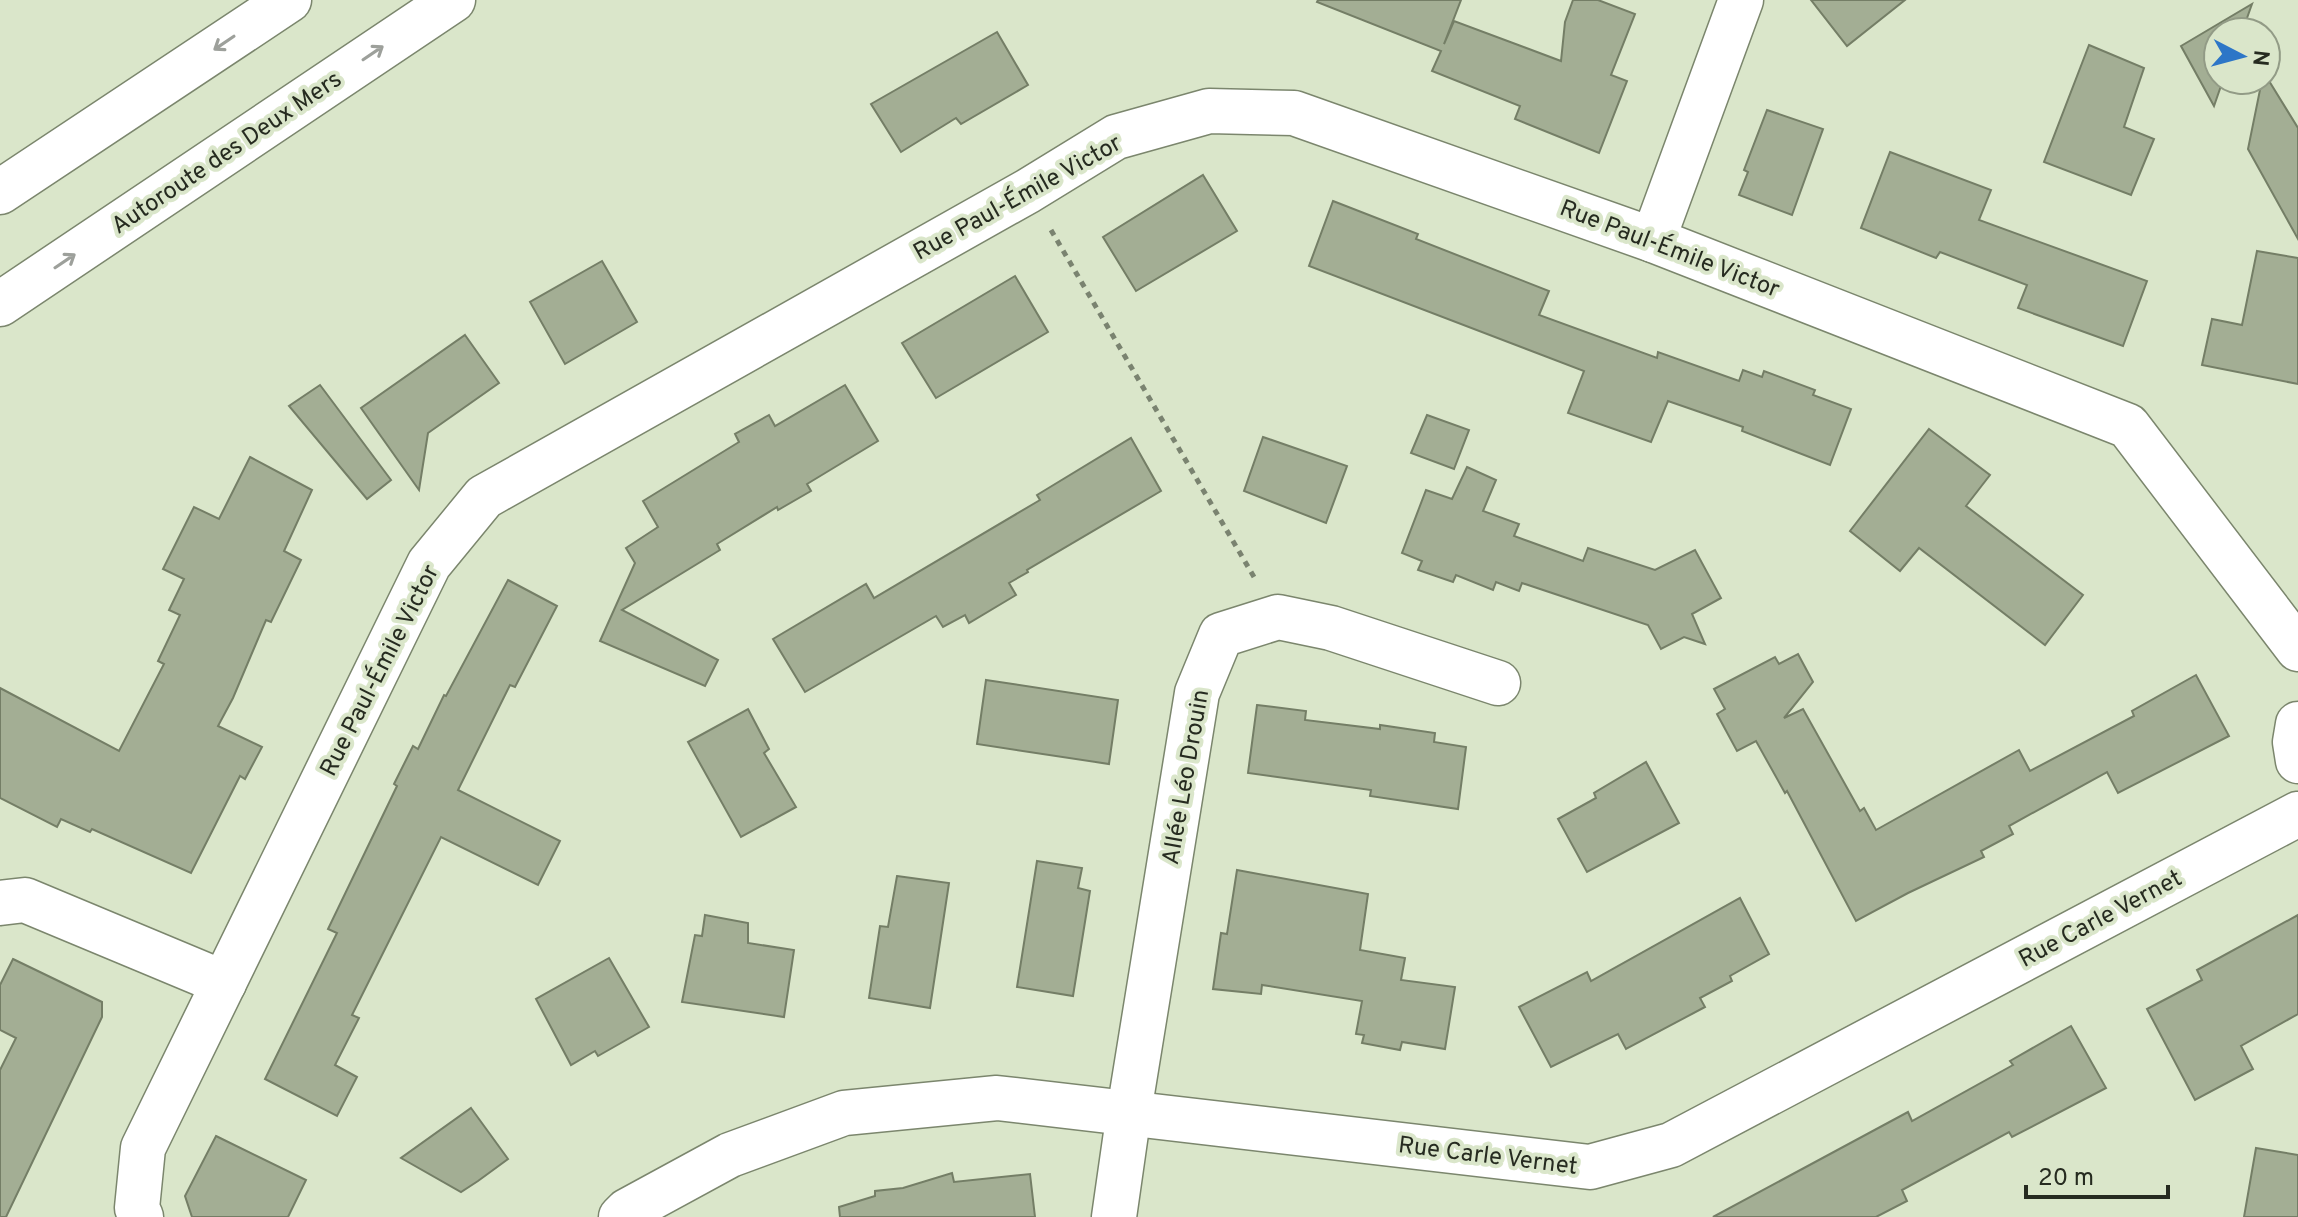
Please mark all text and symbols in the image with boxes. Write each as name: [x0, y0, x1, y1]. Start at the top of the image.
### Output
north arrow: [2202, 16, 2282, 96]
one-way arrow: [214, 35, 236, 51]
one-way arrow: [362, 45, 384, 61]
text: N: [2245, 49, 2274, 67]
street label: Autoroute des Deux Mers: [106, 65, 348, 242]
street label: Rue Paul-Émile Victor: [908, 127, 1127, 268]
street label: Rue Paul-Émile Victor: [1555, 192, 1784, 306]
one-way arrow: [53, 253, 75, 269]
street label: Rue Paul-Émile Victor: [313, 559, 447, 782]
street label: Allée Léo Drouin: [1157, 687, 1217, 867]
street label: Rue Carle Vernet: [2014, 864, 2188, 975]
street label: Rue Carle Vernet: [1396, 1131, 1579, 1183]
scale bar: [2026, 1149, 2168, 1199]
text: 20 m: [2038, 1164, 2094, 1194]

